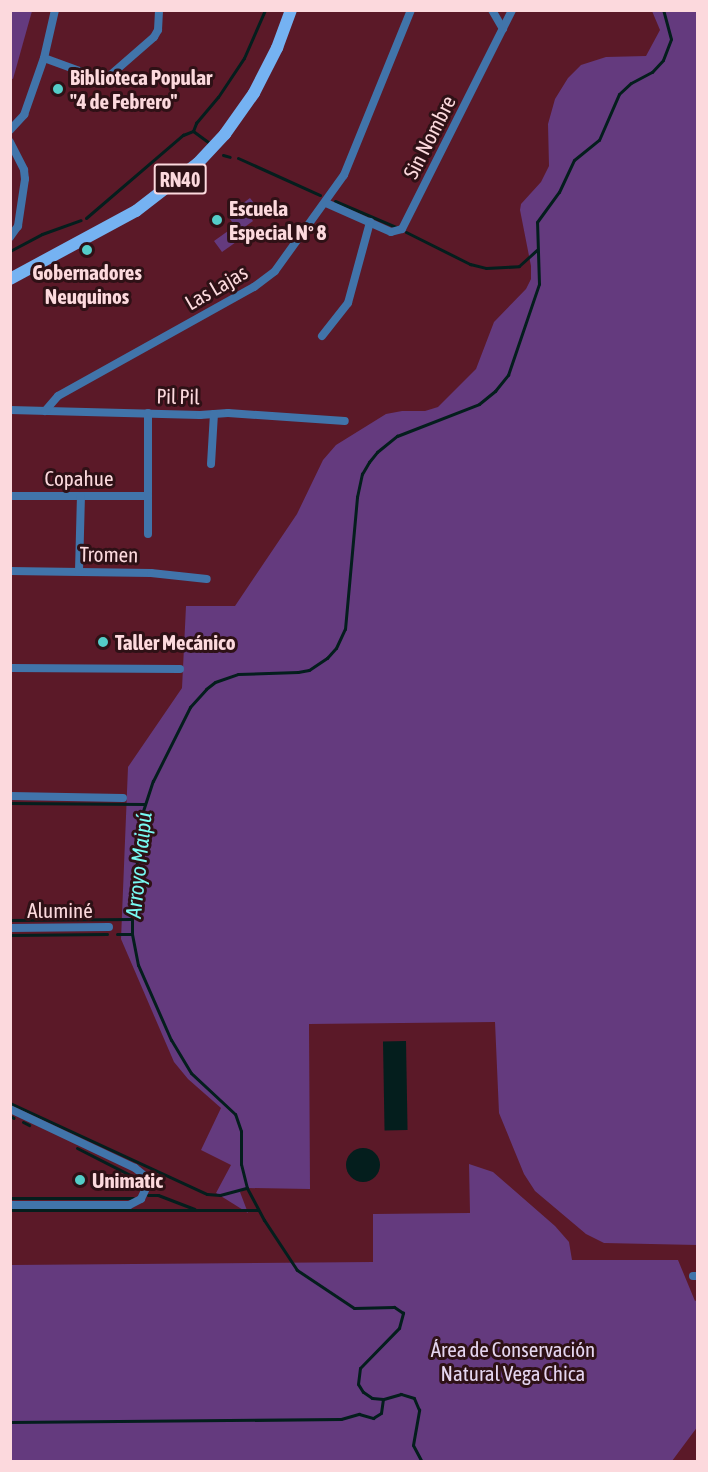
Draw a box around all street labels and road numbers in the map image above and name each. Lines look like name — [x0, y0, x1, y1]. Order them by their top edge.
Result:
street label: Sin Nombre — [397, 91, 461, 183]
road number: RN40 — [153, 162, 207, 196]
street label: Las Lajas — [180, 259, 252, 315]
street label: Pil Pil — [156, 383, 200, 409]
street label: Copahue — [45, 465, 113, 491]
street label: Tromen — [79, 541, 139, 567]
street label: Aluminé — [27, 897, 93, 923]

